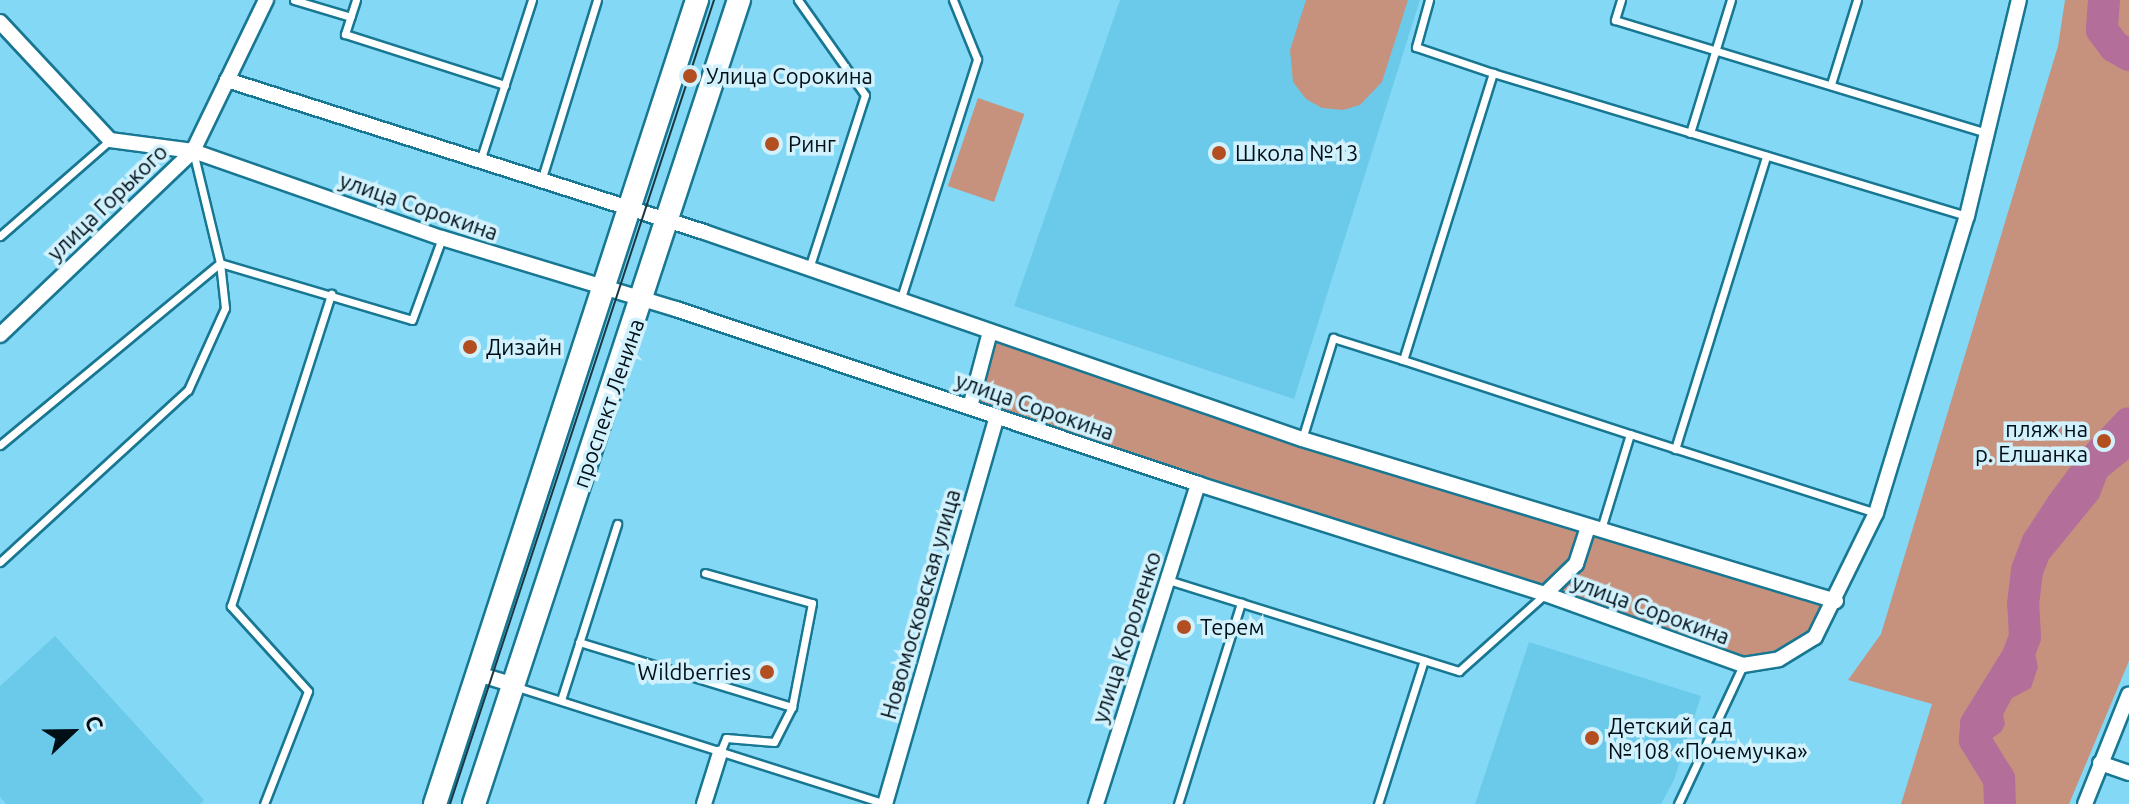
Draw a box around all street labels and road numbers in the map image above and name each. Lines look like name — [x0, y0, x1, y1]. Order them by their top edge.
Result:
street label: улица Горького — [41, 138, 173, 266]
street label: улица Сорокина — [336, 167, 502, 245]
street label: проспект Ленина — [567, 315, 649, 491]
street label: улица Сорокина — [952, 367, 1118, 445]
street label: Новомосковская улица — [874, 486, 966, 722]
street label: улица Короленко — [1086, 548, 1166, 726]
street label: улица Сорокина — [1569, 568, 1733, 650]

